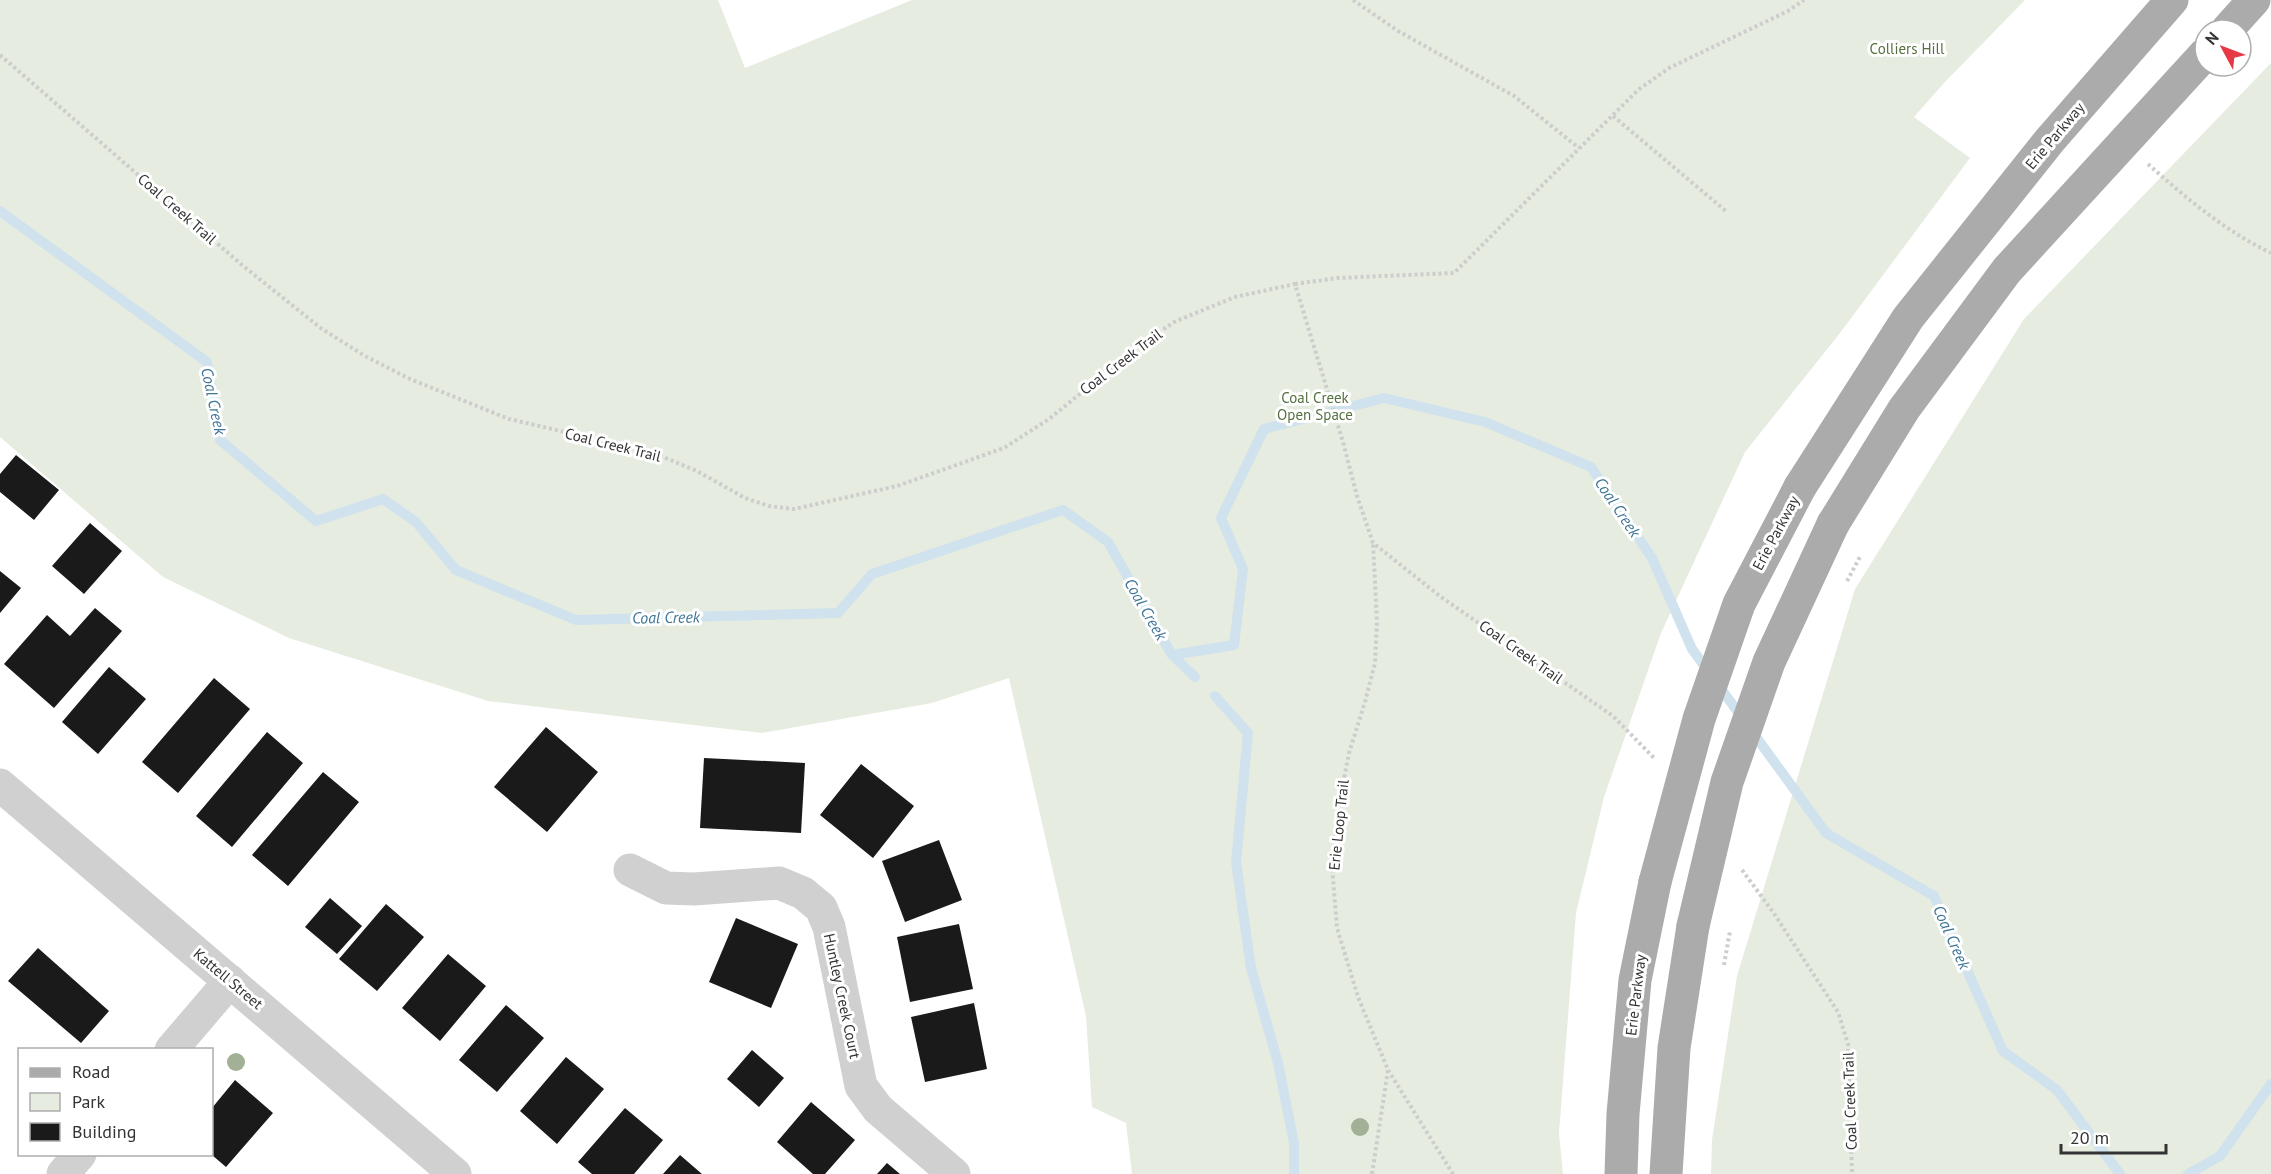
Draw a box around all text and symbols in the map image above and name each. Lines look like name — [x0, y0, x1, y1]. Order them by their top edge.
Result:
north arrow — [2193, 18, 2253, 78]
text: N — [2201, 28, 2223, 49]
park label: Colliers Hill — [1870, 39, 1945, 58]
street label: Erie Parkway — [2021, 98, 2088, 173]
street label: Coal Creek Trail — [134, 169, 221, 248]
street label: Coal Creek Trail — [1076, 324, 1166, 399]
water label: Coal Creek — [197, 366, 231, 437]
park label: Coal Creek Open Space — [1277, 388, 1353, 424]
street label: Coal Creek Trail — [563, 423, 664, 466]
water label: Coal Creek — [1591, 473, 1646, 541]
street label: Erie Parkway — [1748, 492, 1803, 573]
water label: Coal Creek — [1120, 575, 1172, 644]
water label: Coal Creek — [632, 606, 701, 628]
street label: Coal Creek Trail — [1476, 616, 1568, 688]
street label: Erie Loop Trail — [1324, 778, 1353, 871]
water label: Coal Creek — [1929, 902, 1975, 973]
street label: Huntley Creek Court — [820, 932, 865, 1060]
street label: Kattell Street — [190, 944, 267, 1013]
street label: Erie Parkway — [1621, 953, 1650, 1037]
legend — [18, 1048, 213, 1156]
street label: Coal Creek Trail — [1838, 1051, 1861, 1150]
text: Road — [72, 1060, 110, 1083]
text: Park — [72, 1090, 105, 1113]
scale bar — [2061, 1117, 2166, 1155]
text: Building — [72, 1120, 136, 1143]
text: 20 m — [2070, 1126, 2109, 1149]

